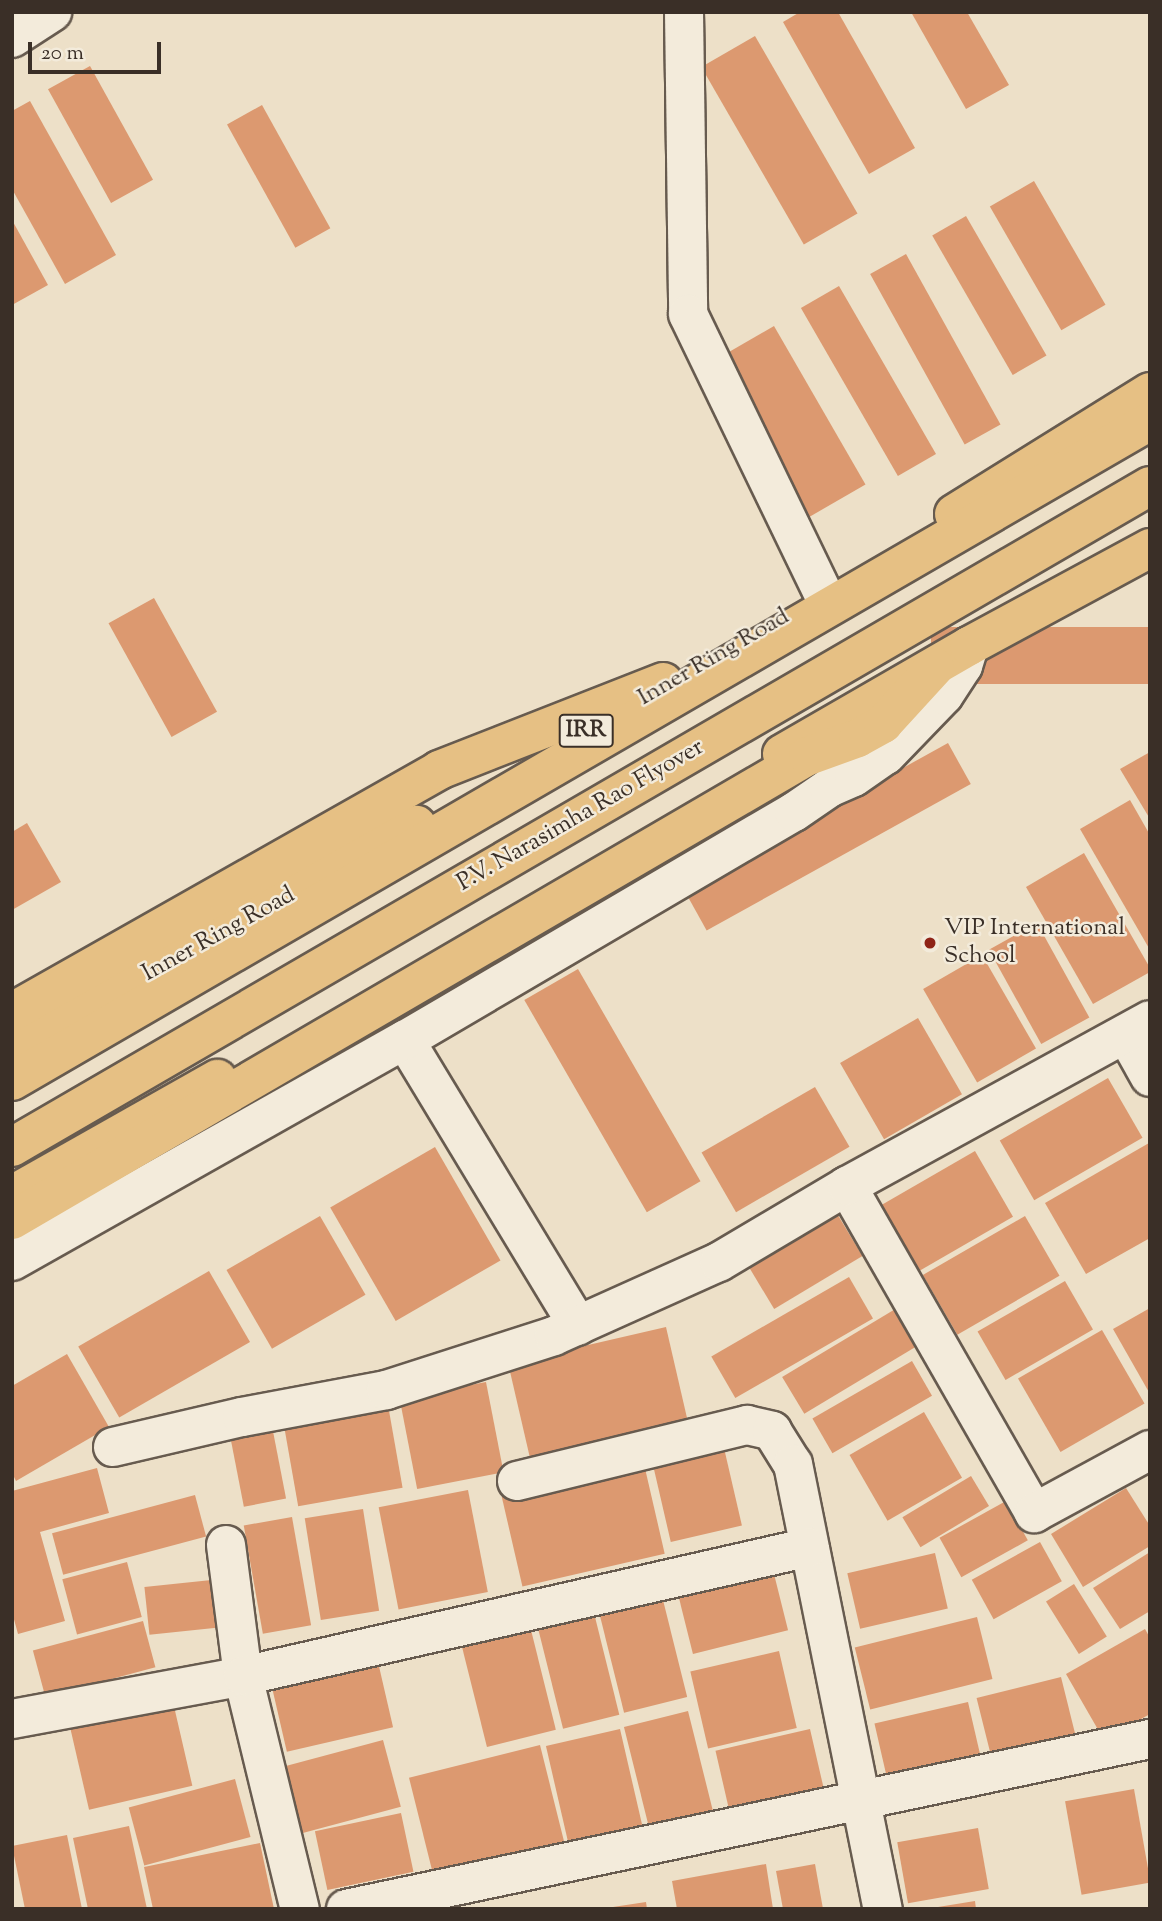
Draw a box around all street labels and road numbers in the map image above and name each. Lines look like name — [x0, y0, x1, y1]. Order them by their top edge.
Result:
street label: Inner Ring Road — [633, 603, 795, 713]
road number: IRR — [558, 712, 614, 750]
street label: P.V. Narasimha Rao Flyover — [453, 734, 709, 898]
street label: Inner Ring Road — [138, 881, 300, 989]

